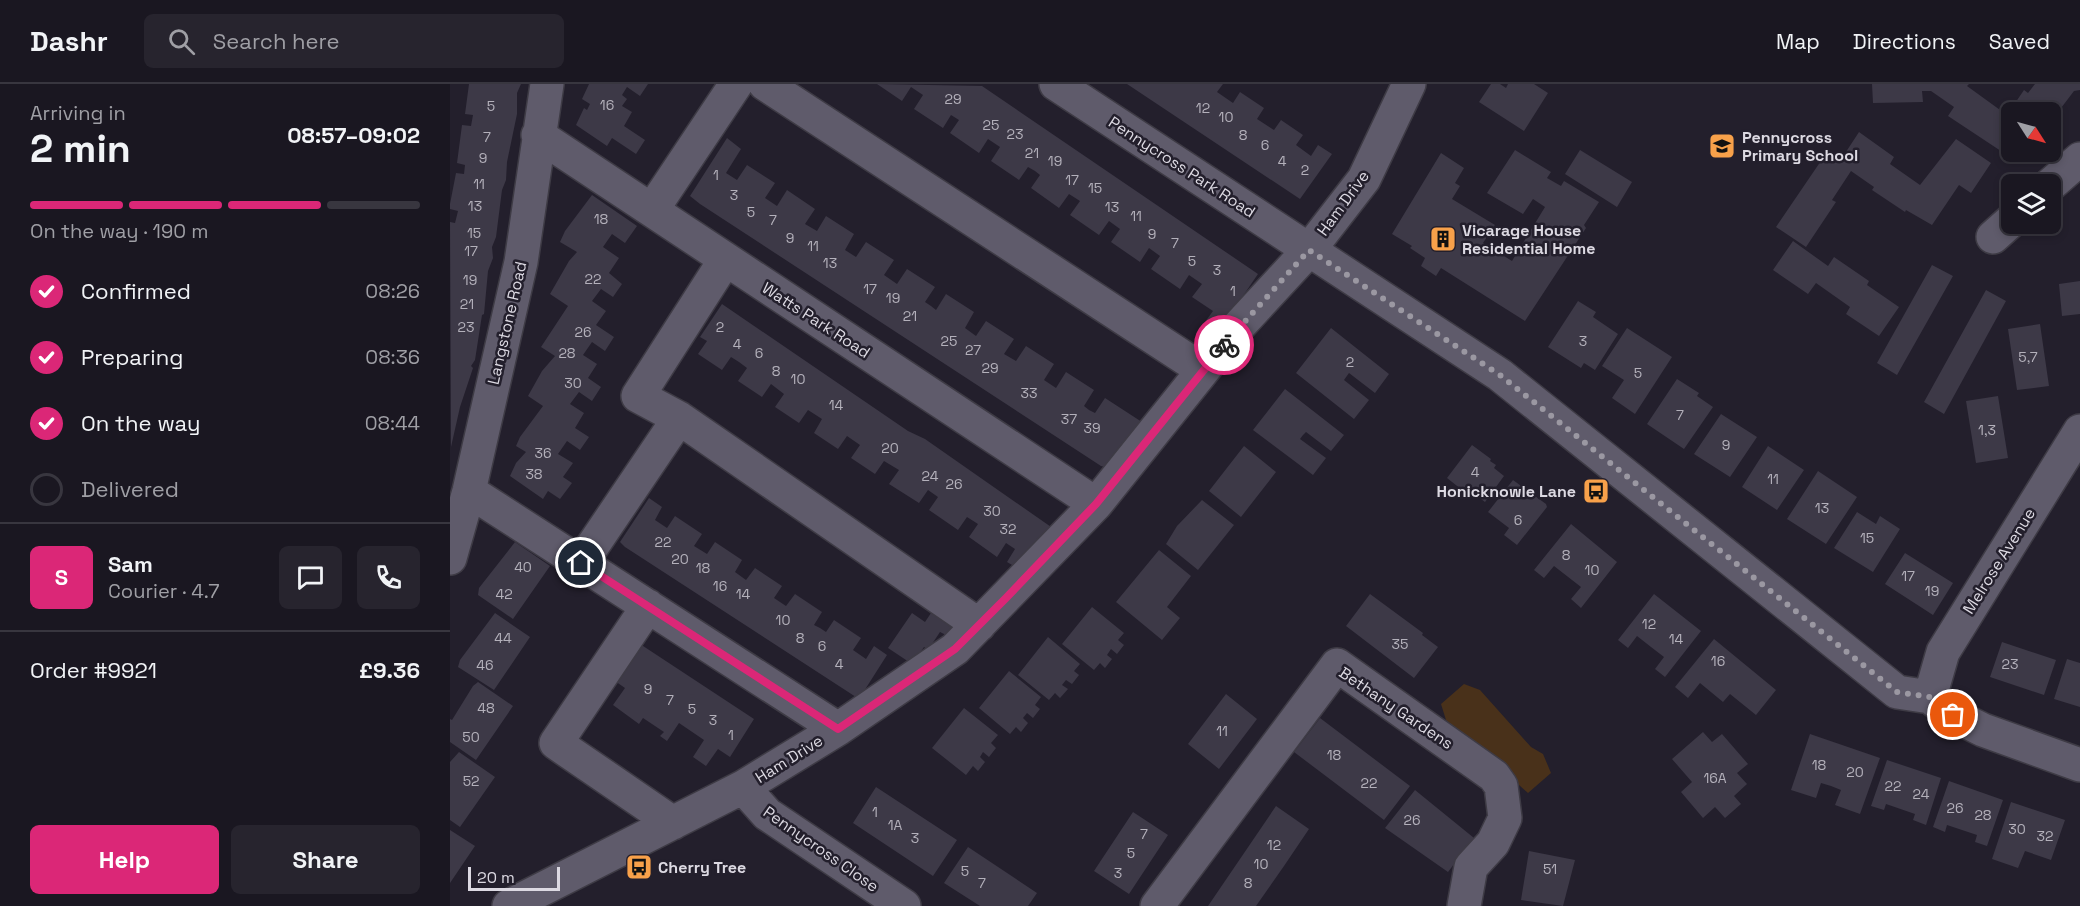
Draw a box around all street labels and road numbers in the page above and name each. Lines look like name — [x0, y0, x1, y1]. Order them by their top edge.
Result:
street label: Pennycross Park Road — [1105, 112, 1259, 222]
street label: Ham Drive — [1312, 166, 1374, 240]
street label: Langstone Road — [483, 259, 531, 387]
street label: Watts Park Road — [758, 277, 874, 363]
street label: Melrose Avenue — [1958, 504, 2040, 618]
street label: Bethany Gardens — [1335, 662, 1457, 754]
street label: Ham Drive — [751, 730, 827, 788]
street label: Pennycross Close — [759, 801, 883, 897]

